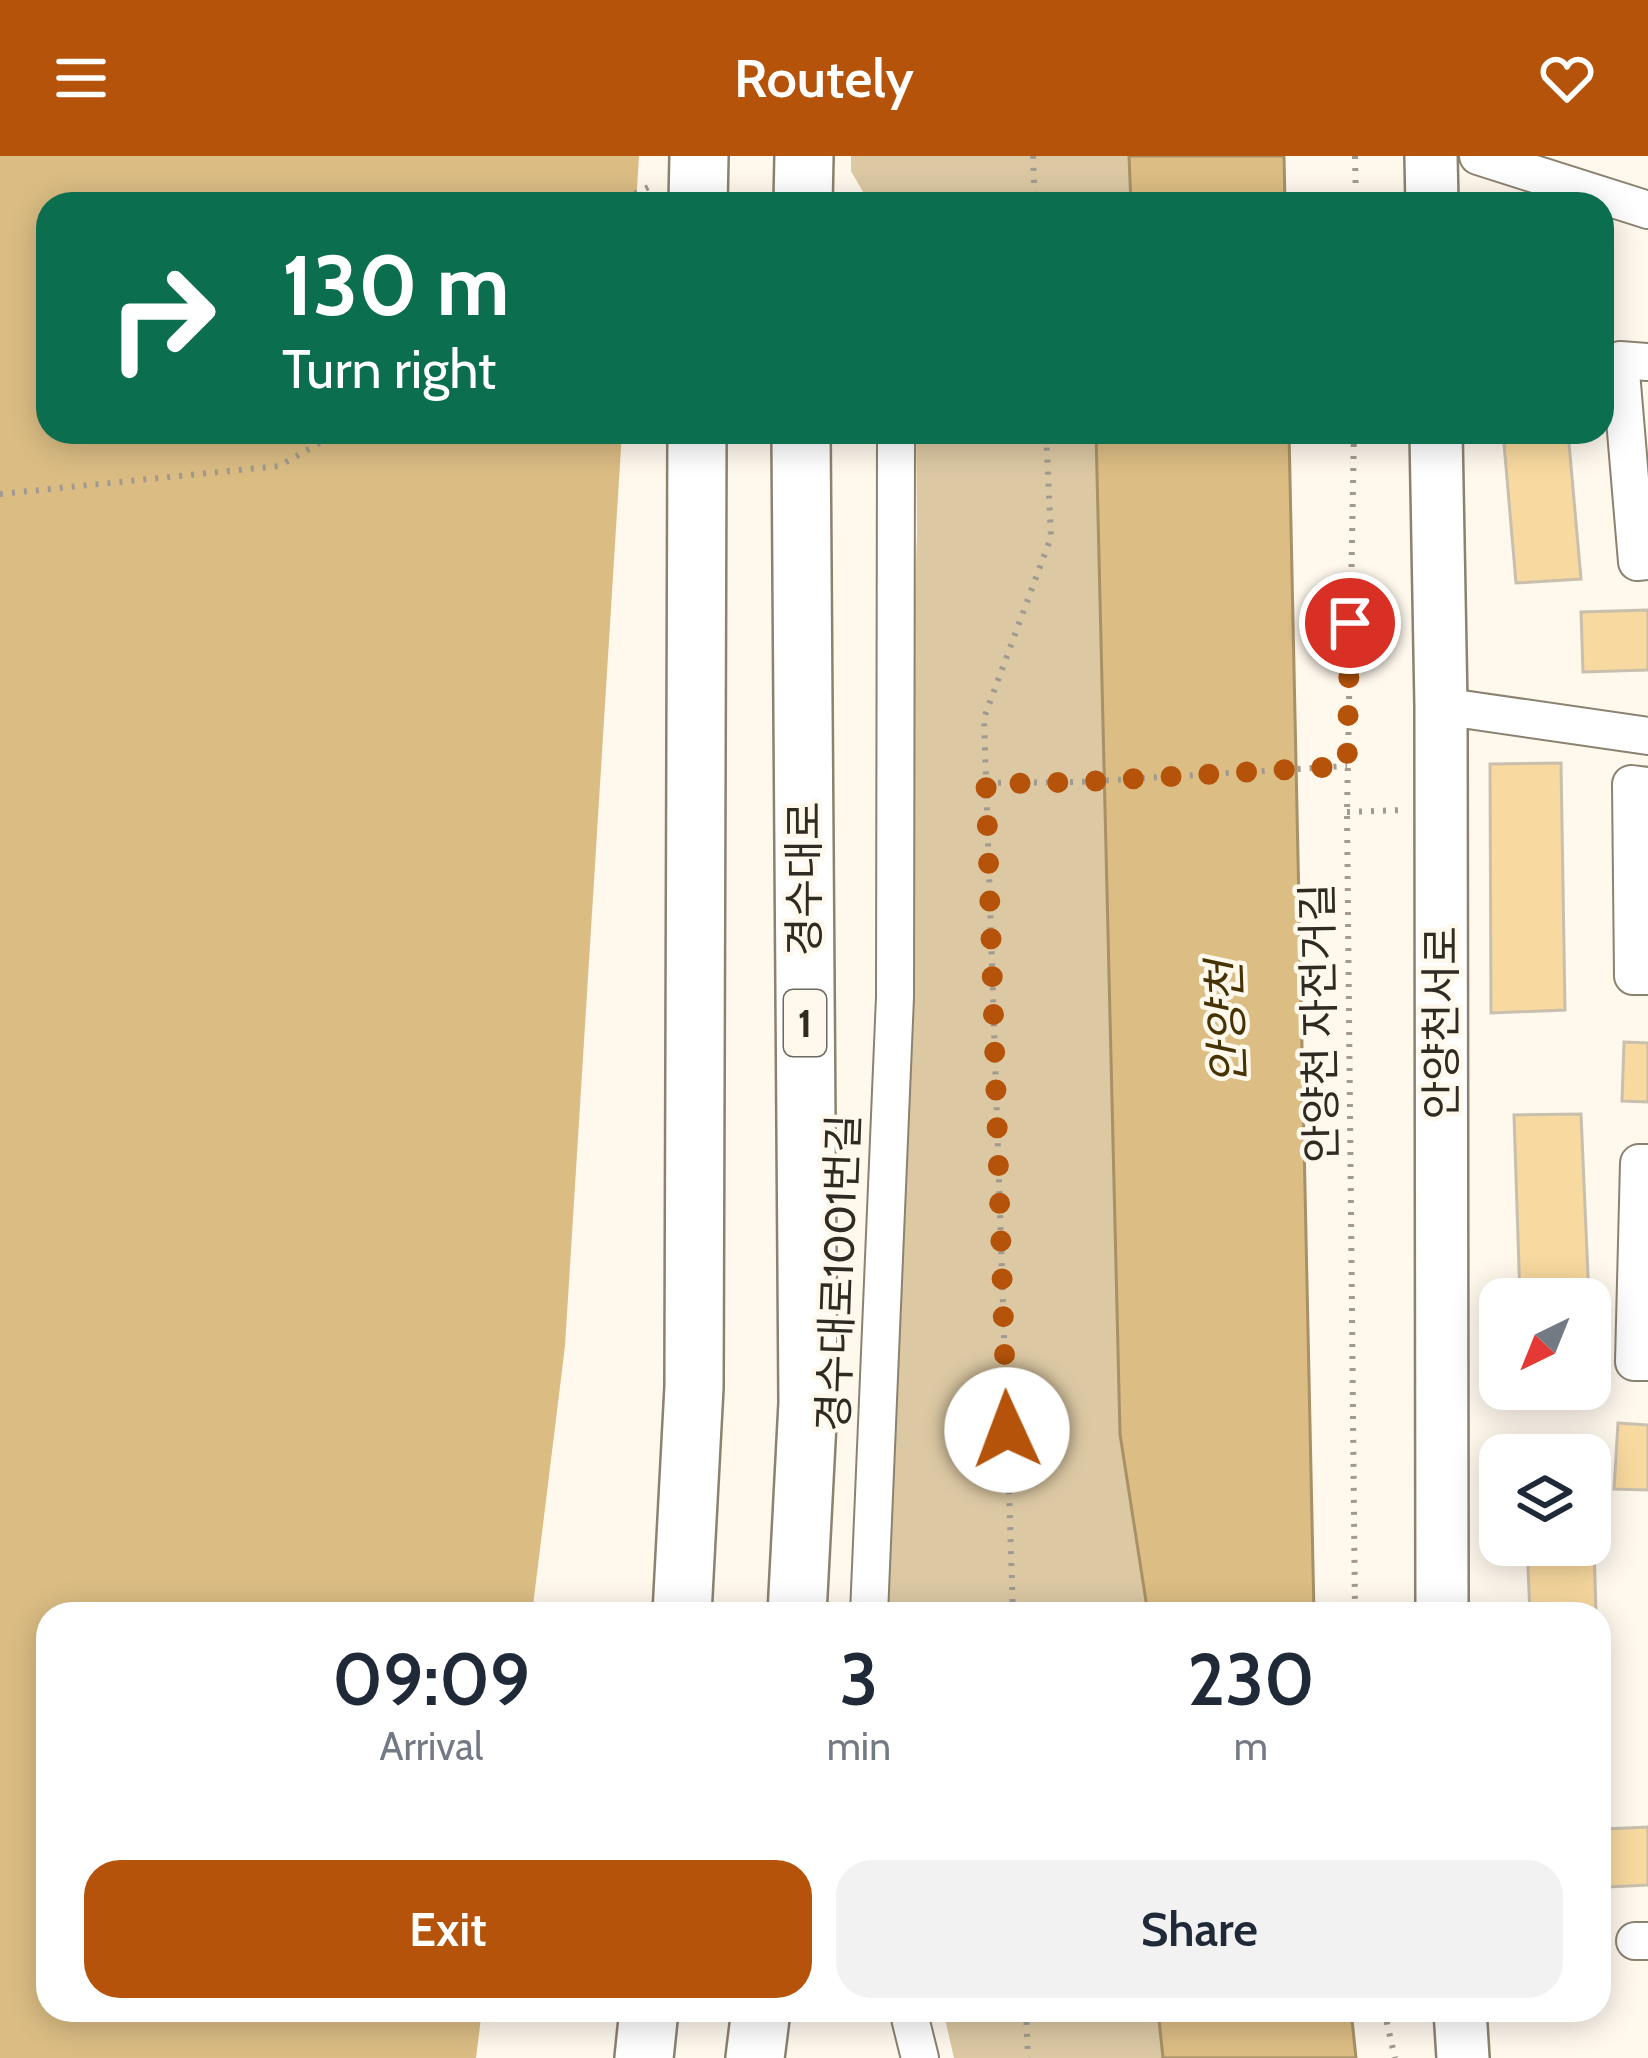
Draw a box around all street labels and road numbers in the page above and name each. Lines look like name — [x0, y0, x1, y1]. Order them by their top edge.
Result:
street label: 경수대로 — [778, 802, 830, 956]
street label: 안양천 자전거길 — [1291, 883, 1347, 1163]
street label: 안양천서로 — [1415, 926, 1467, 1120]
road number: 1 — [784, 990, 826, 1056]
street label: 경수대로1001번길 — [806, 1113, 870, 1433]

